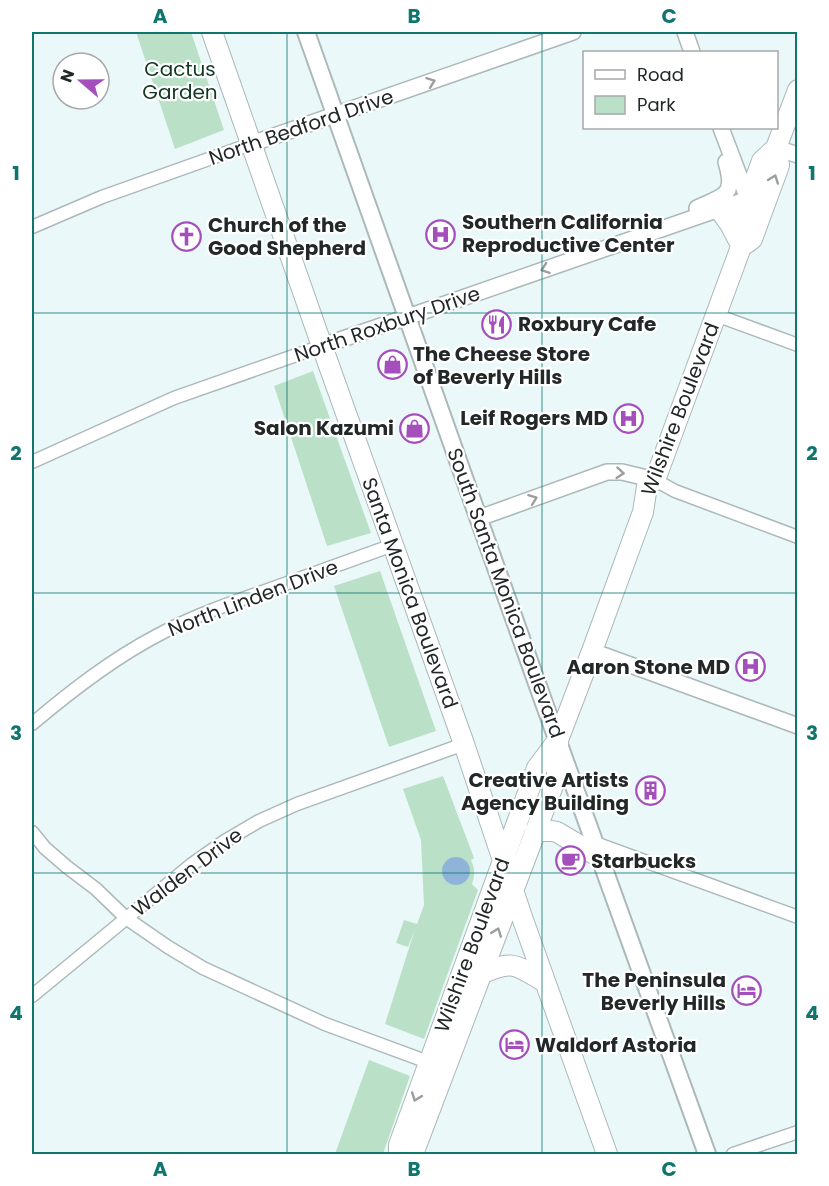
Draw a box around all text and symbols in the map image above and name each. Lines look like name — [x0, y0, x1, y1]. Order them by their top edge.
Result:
text: A — [153, 2, 168, 30]
text: B — [407, 2, 421, 30]
text: C — [661, 2, 677, 30]
north arrow — [51, 51, 111, 111]
legend — [583, 51, 778, 129]
park label: Cactus Garden — [142, 55, 218, 106]
text: Road — [637, 62, 684, 87]
text: N — [55, 66, 80, 86]
one-way arrow — [425, 76, 435, 89]
street label: North Bedford Drive — [205, 82, 397, 172]
text: Park — [637, 92, 676, 117]
text: 1 — [12, 159, 20, 187]
text: 1 — [808, 159, 816, 187]
one-way arrow — [767, 174, 779, 185]
place label: Southern California Reproductive Center — [462, 208, 675, 259]
place label: Church of the Good Shepherd — [208, 211, 366, 262]
hospital icon: Southern California Reproductive Center — [425, 218, 457, 250]
church icon: Church of the Good Shepherd — [171, 220, 203, 252]
one-way arrow — [540, 262, 551, 275]
street label: North Roxbury Drive — [290, 279, 484, 369]
restaurant icon: Roxbury Cafe — [481, 308, 513, 340]
place label: Roxbury Cafe — [518, 310, 656, 338]
street label: Wilshire Boulevard — [634, 318, 726, 500]
place label: The Cheese Store of Beverly Hills — [413, 340, 590, 391]
shop icon: The Cheese Store of Beverly Hills — [376, 349, 408, 381]
hospital icon: Leif Rogers MD — [613, 402, 645, 434]
place label: Leif Rogers MD — [460, 404, 608, 432]
shop icon: Salon Kazumi — [399, 412, 431, 444]
place label: Salon Kazumi — [254, 414, 394, 442]
text: 2 — [10, 439, 22, 467]
text: 2 — [806, 439, 818, 467]
street label: South Santa Monica Boulevard — [440, 444, 572, 742]
one-way arrow — [616, 466, 625, 479]
street label: Santa Monica Boulevard — [355, 474, 465, 712]
one-way arrow — [527, 494, 538, 507]
street label: North Linden Drive — [164, 553, 342, 643]
hospital icon: Aaron Stone MD — [735, 651, 767, 683]
place label: Aaron Stone MD — [567, 653, 730, 681]
text: 3 — [10, 719, 22, 747]
text: 3 — [806, 719, 818, 747]
place label: Creative Artists Agency Building — [461, 766, 629, 817]
building icon: Creative Artists Agency Building — [634, 775, 666, 807]
street label: Walden Drive — [126, 821, 248, 923]
cafe icon: Starbucks — [554, 845, 586, 877]
place label: Starbucks — [591, 847, 696, 875]
street label: Wilshire Boulevard — [427, 854, 517, 1036]
one-way arrow — [490, 927, 502, 938]
place label: The Peninsula Beverly Hills — [582, 966, 726, 1017]
hotel icon: The Peninsula Beverly Hills — [731, 975, 763, 1007]
text: 4 — [9, 999, 23, 1027]
text: 4 — [805, 999, 819, 1027]
hotel icon: Waldorf Astoria — [498, 1029, 530, 1061]
place label: Waldorf Astoria — [535, 1031, 697, 1059]
one-way arrow — [410, 1091, 423, 1102]
text: A — [153, 1155, 168, 1183]
text: B — [407, 1155, 421, 1183]
text: C — [661, 1155, 677, 1183]

